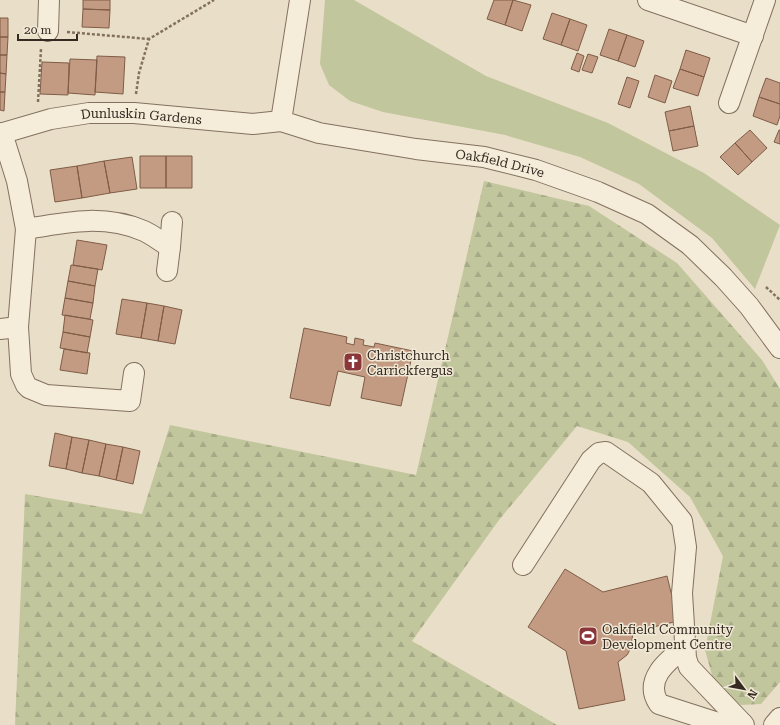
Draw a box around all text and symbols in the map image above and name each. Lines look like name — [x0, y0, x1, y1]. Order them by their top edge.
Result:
scale bar — [18, 16, 77, 42]
text: 20 m — [24, 23, 51, 37]
street label: Dunluskin Gardens — [80, 105, 203, 127]
street label: Oakfield Drive — [455, 146, 547, 180]
place label: Christchurch Carrickfergus — [367, 348, 453, 378]
church icon: Christchurch Carrickfergus — [342, 351, 364, 373]
place label: Oakfield Community Development Centre — [602, 622, 733, 652]
sports icon: Oakfield Community Development Centre — [577, 625, 599, 647]
north arrow — [724, 669, 764, 709]
text: N — [744, 687, 760, 702]

